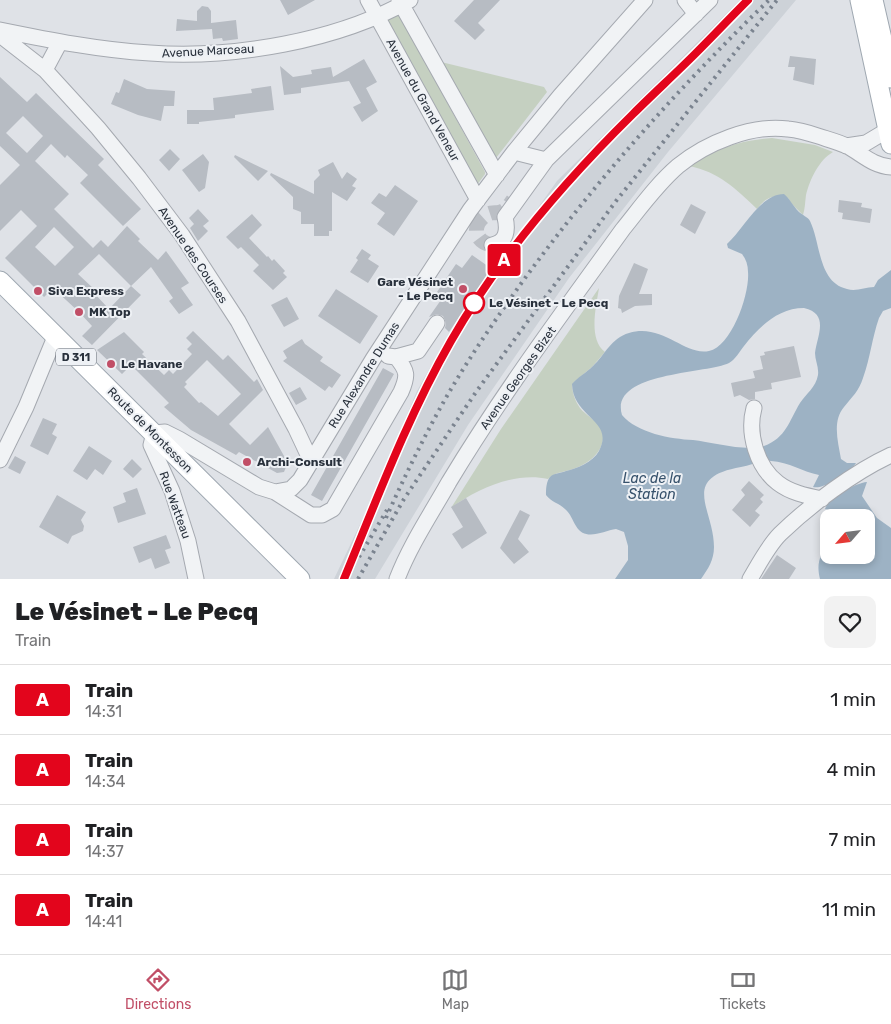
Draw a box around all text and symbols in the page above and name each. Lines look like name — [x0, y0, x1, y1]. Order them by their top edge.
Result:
street label: Avenue du Grand Veneur — [383, 36, 463, 164]
street label: Avenue Marceau — [161, 42, 255, 60]
street label: Avenue des Courses — [155, 204, 231, 306]
line badge: A — [488, 244, 520, 276]
text: A — [498, 249, 510, 271]
place label: Gare Vésinet - Le Pecq — [377, 275, 453, 303]
marker: Gare Vésinet - Le Pecq — [457, 283, 469, 295]
place label: Siva Express — [48, 284, 124, 298]
marker: Siva Express — [32, 285, 44, 297]
marker: Le Vésinet - Le Pecq — [463, 292, 485, 314]
place label: Le Vésinet - Le Pecq — [489, 296, 608, 310]
place label: MK Top — [89, 305, 131, 319]
marker: MK Top — [73, 306, 85, 318]
street label: Rue Alexandre Dumas — [326, 319, 402, 431]
street label: Avenue Georges Bizet — [477, 324, 559, 432]
road number: D 311 — [56, 348, 96, 366]
place label: Le Havane — [121, 357, 182, 371]
marker: Le Havane — [105, 358, 117, 370]
street label: Route de Montesson — [105, 385, 195, 475]
place label: Archi-Consult — [257, 455, 342, 469]
marker: Archi-Consult — [241, 456, 253, 468]
street label: Rue Watteau — [156, 470, 194, 540]
water label: Lac de la Station — [623, 470, 681, 503]
north arrow — [820, 509, 875, 564]
map controls — [820, 509, 875, 564]
button: heart — [824, 596, 876, 648]
text: Le Vésinet - Le Pecq — [15, 598, 258, 626]
text: Train — [15, 631, 51, 650]
text: Train — [85, 679, 133, 702]
text: 1 min — [830, 688, 876, 711]
text: A — [36, 689, 49, 711]
text: 14:31 — [85, 702, 122, 721]
text: Train — [85, 749, 133, 772]
text: 4 min — [827, 758, 876, 781]
text: A — [36, 759, 49, 781]
text: 14:34 — [85, 772, 125, 791]
text: Train — [85, 819, 133, 842]
text: 7 min — [829, 828, 876, 851]
text: A — [36, 829, 49, 851]
text: 14:37 — [85, 842, 124, 861]
text: Train — [85, 889, 133, 912]
text: 11 min — [822, 898, 876, 921]
text: A — [36, 899, 49, 921]
text: 14:41 — [85, 912, 122, 931]
tab: Directions — [125, 966, 191, 1013]
tab: Map — [441, 966, 469, 1013]
tab: Tickets — [719, 966, 766, 1013]

